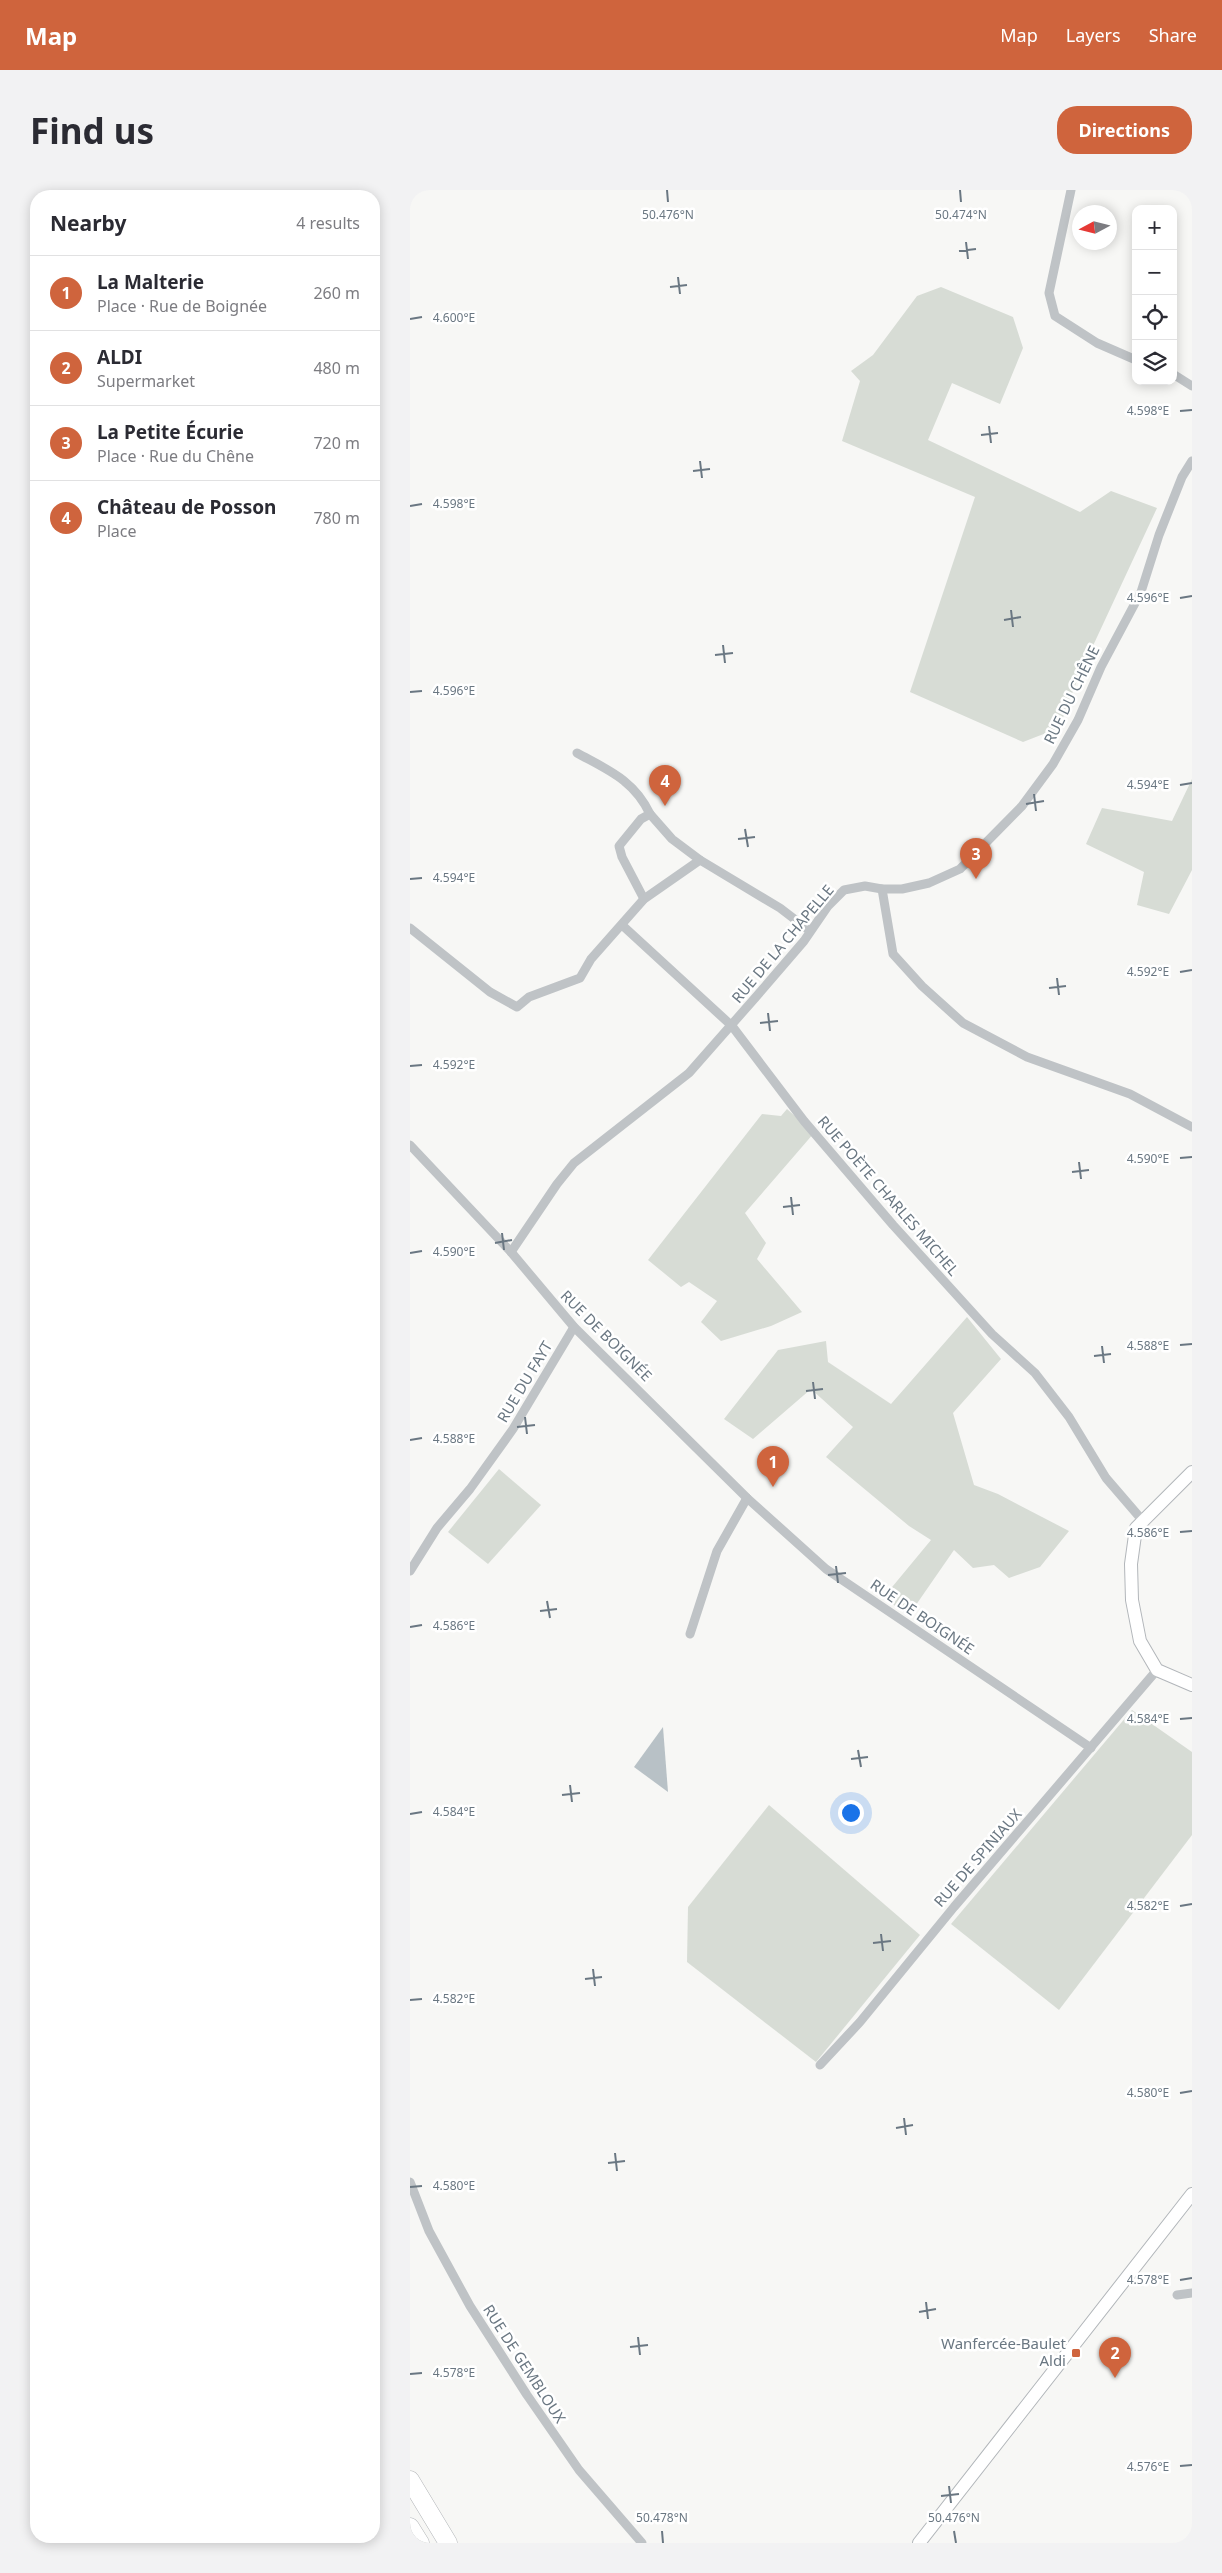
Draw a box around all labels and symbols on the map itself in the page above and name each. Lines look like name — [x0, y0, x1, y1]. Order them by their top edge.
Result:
north arrow — [1072, 205, 1117, 250]
text: 50.476°N — [642, 206, 694, 223]
text: 50.474°N — [935, 206, 987, 223]
text: 4.600°E — [433, 309, 475, 326]
text: 4.598°E — [1127, 402, 1169, 419]
text: 4.598°E — [433, 495, 475, 512]
text: 4.596°E — [1127, 589, 1169, 606]
street label: RUE DU CHÊNE — [1039, 642, 1104, 747]
text: 4.596°E — [433, 682, 475, 699]
pin: 4 — [649, 765, 681, 806]
text: 4.594°E — [1127, 776, 1169, 793]
pin: 3 — [960, 838, 992, 879]
text: 4.594°E — [433, 869, 475, 886]
street label: RUE DE LA CHAPELLE — [727, 880, 838, 1007]
text: 4.592°E — [1127, 963, 1169, 980]
text: 4.592°E — [433, 1056, 475, 1073]
street label: RUE POÈTE CHARLES MICHEL — [814, 1111, 964, 1280]
text: 4.590°E — [1127, 1150, 1169, 1167]
text: 4.590°E — [433, 1243, 475, 1260]
street label: RUE DE BOIGNÉE — [557, 1285, 657, 1385]
street label: RUE DU FAYT — [492, 1337, 557, 1426]
text: 4.588°E — [1127, 1337, 1169, 1354]
text: 4.588°E — [433, 1430, 475, 1447]
pin: 1 — [757, 1446, 789, 1487]
text: 4.586°E — [1127, 1524, 1169, 1541]
street label: RUE DE BOIGNÉE — [867, 1574, 978, 1658]
text: 4.586°E — [433, 1617, 475, 1634]
text: 4.584°E — [1127, 1710, 1169, 1727]
your location — [838, 1800, 864, 1826]
text: 4.584°E — [433, 1803, 475, 1820]
street label: RUE DE SPINIAUX — [929, 1804, 1026, 1911]
text: 4.582°E — [1127, 1897, 1169, 1914]
text: 4.582°E — [433, 1990, 475, 2007]
text: 4.580°E — [1127, 2084, 1169, 2101]
text: 4.580°E — [433, 2177, 475, 2194]
text: 4.578°E — [1127, 2271, 1169, 2288]
street label: RUE DE GEMBLOUX — [479, 2300, 571, 2427]
place label: Wanfercée-Baulet Aldi — [941, 2333, 1067, 2370]
pin: 2 — [1099, 2337, 1131, 2378]
marker: Wanfercée-Baulet Aldi — [1070, 2347, 1082, 2359]
text: 4.578°E — [433, 2364, 475, 2381]
text: 4.576°E — [1127, 2458, 1169, 2475]
text: 50.478°N — [636, 2509, 688, 2526]
text: 50.476°N — [928, 2509, 980, 2526]

